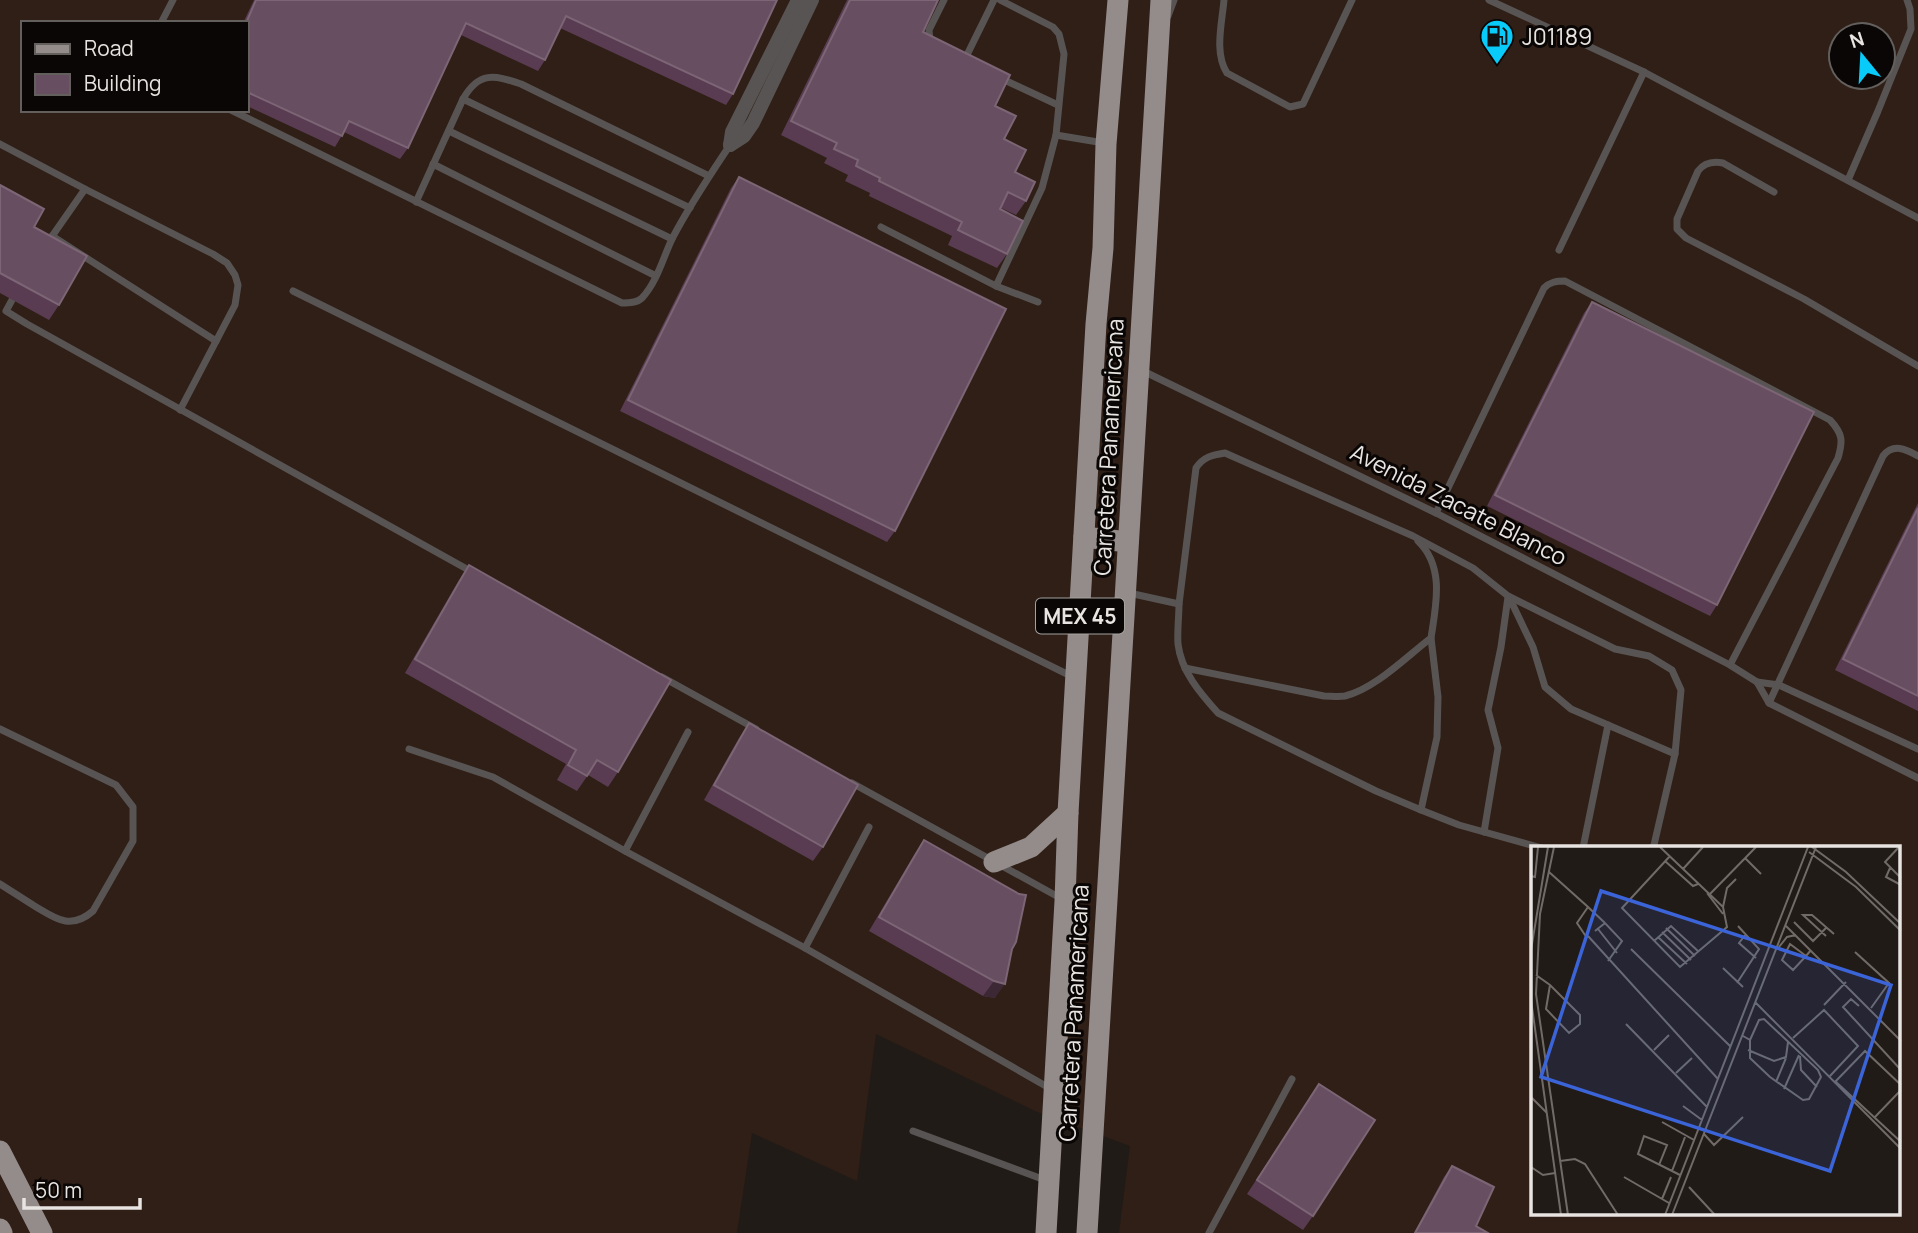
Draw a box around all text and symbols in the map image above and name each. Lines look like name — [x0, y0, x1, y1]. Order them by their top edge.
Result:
fuel station icon: J01189 — [1478, 17, 1516, 66]
place label: J01189 — [1522, 20, 1592, 52]
legend — [21, 21, 248, 112]
north arrow — [1827, 21, 1897, 91]
text: N — [1846, 25, 1867, 54]
text: Road — [84, 34, 134, 62]
text: Building — [84, 69, 161, 97]
street label: Carretera Panamericana — [1085, 318, 1131, 576]
street label: Avenida Zacate Blanco — [1345, 436, 1573, 572]
road number: MEX 45 — [1036, 598, 1124, 634]
inset map — [1531, 846, 1900, 1216]
street label: Carretera Panamericana — [1050, 884, 1096, 1142]
scale bar — [24, 1166, 140, 1210]
text: 50 m — [35, 1176, 82, 1204]

